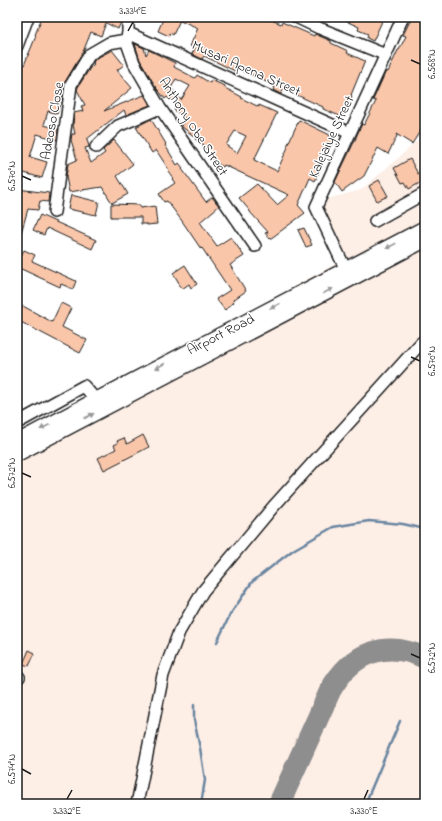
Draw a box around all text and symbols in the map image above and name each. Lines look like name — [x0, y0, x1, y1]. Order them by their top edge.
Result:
text: 3.334°E — [119, 4, 147, 19]
street label: Musari Apena Street — [188, 36, 304, 103]
text: 6.568°N — [425, 49, 440, 79]
street label: Anthony Obe Street — [152, 73, 233, 181]
street label: Adeoso Close — [36, 80, 70, 162]
street label: Kalejaiye Street — [304, 92, 361, 182]
text: 6.570°N — [5, 161, 20, 191]
one-way arrow — [385, 243, 396, 249]
one-way arrow — [322, 288, 334, 294]
one-way arrow — [270, 303, 281, 310]
street label: Airport Road — [184, 309, 259, 361]
text: 6.570°N — [425, 346, 440, 376]
one-way arrow — [154, 363, 166, 369]
one-way arrow — [83, 413, 95, 420]
one-way arrow — [39, 423, 51, 430]
text: 6.572°N — [5, 457, 20, 488]
text: 6.572°N — [425, 642, 440, 673]
text: 6.574°N — [5, 754, 20, 784]
text: 3.332°E — [53, 804, 81, 819]
text: 3.330°E — [350, 804, 378, 819]

